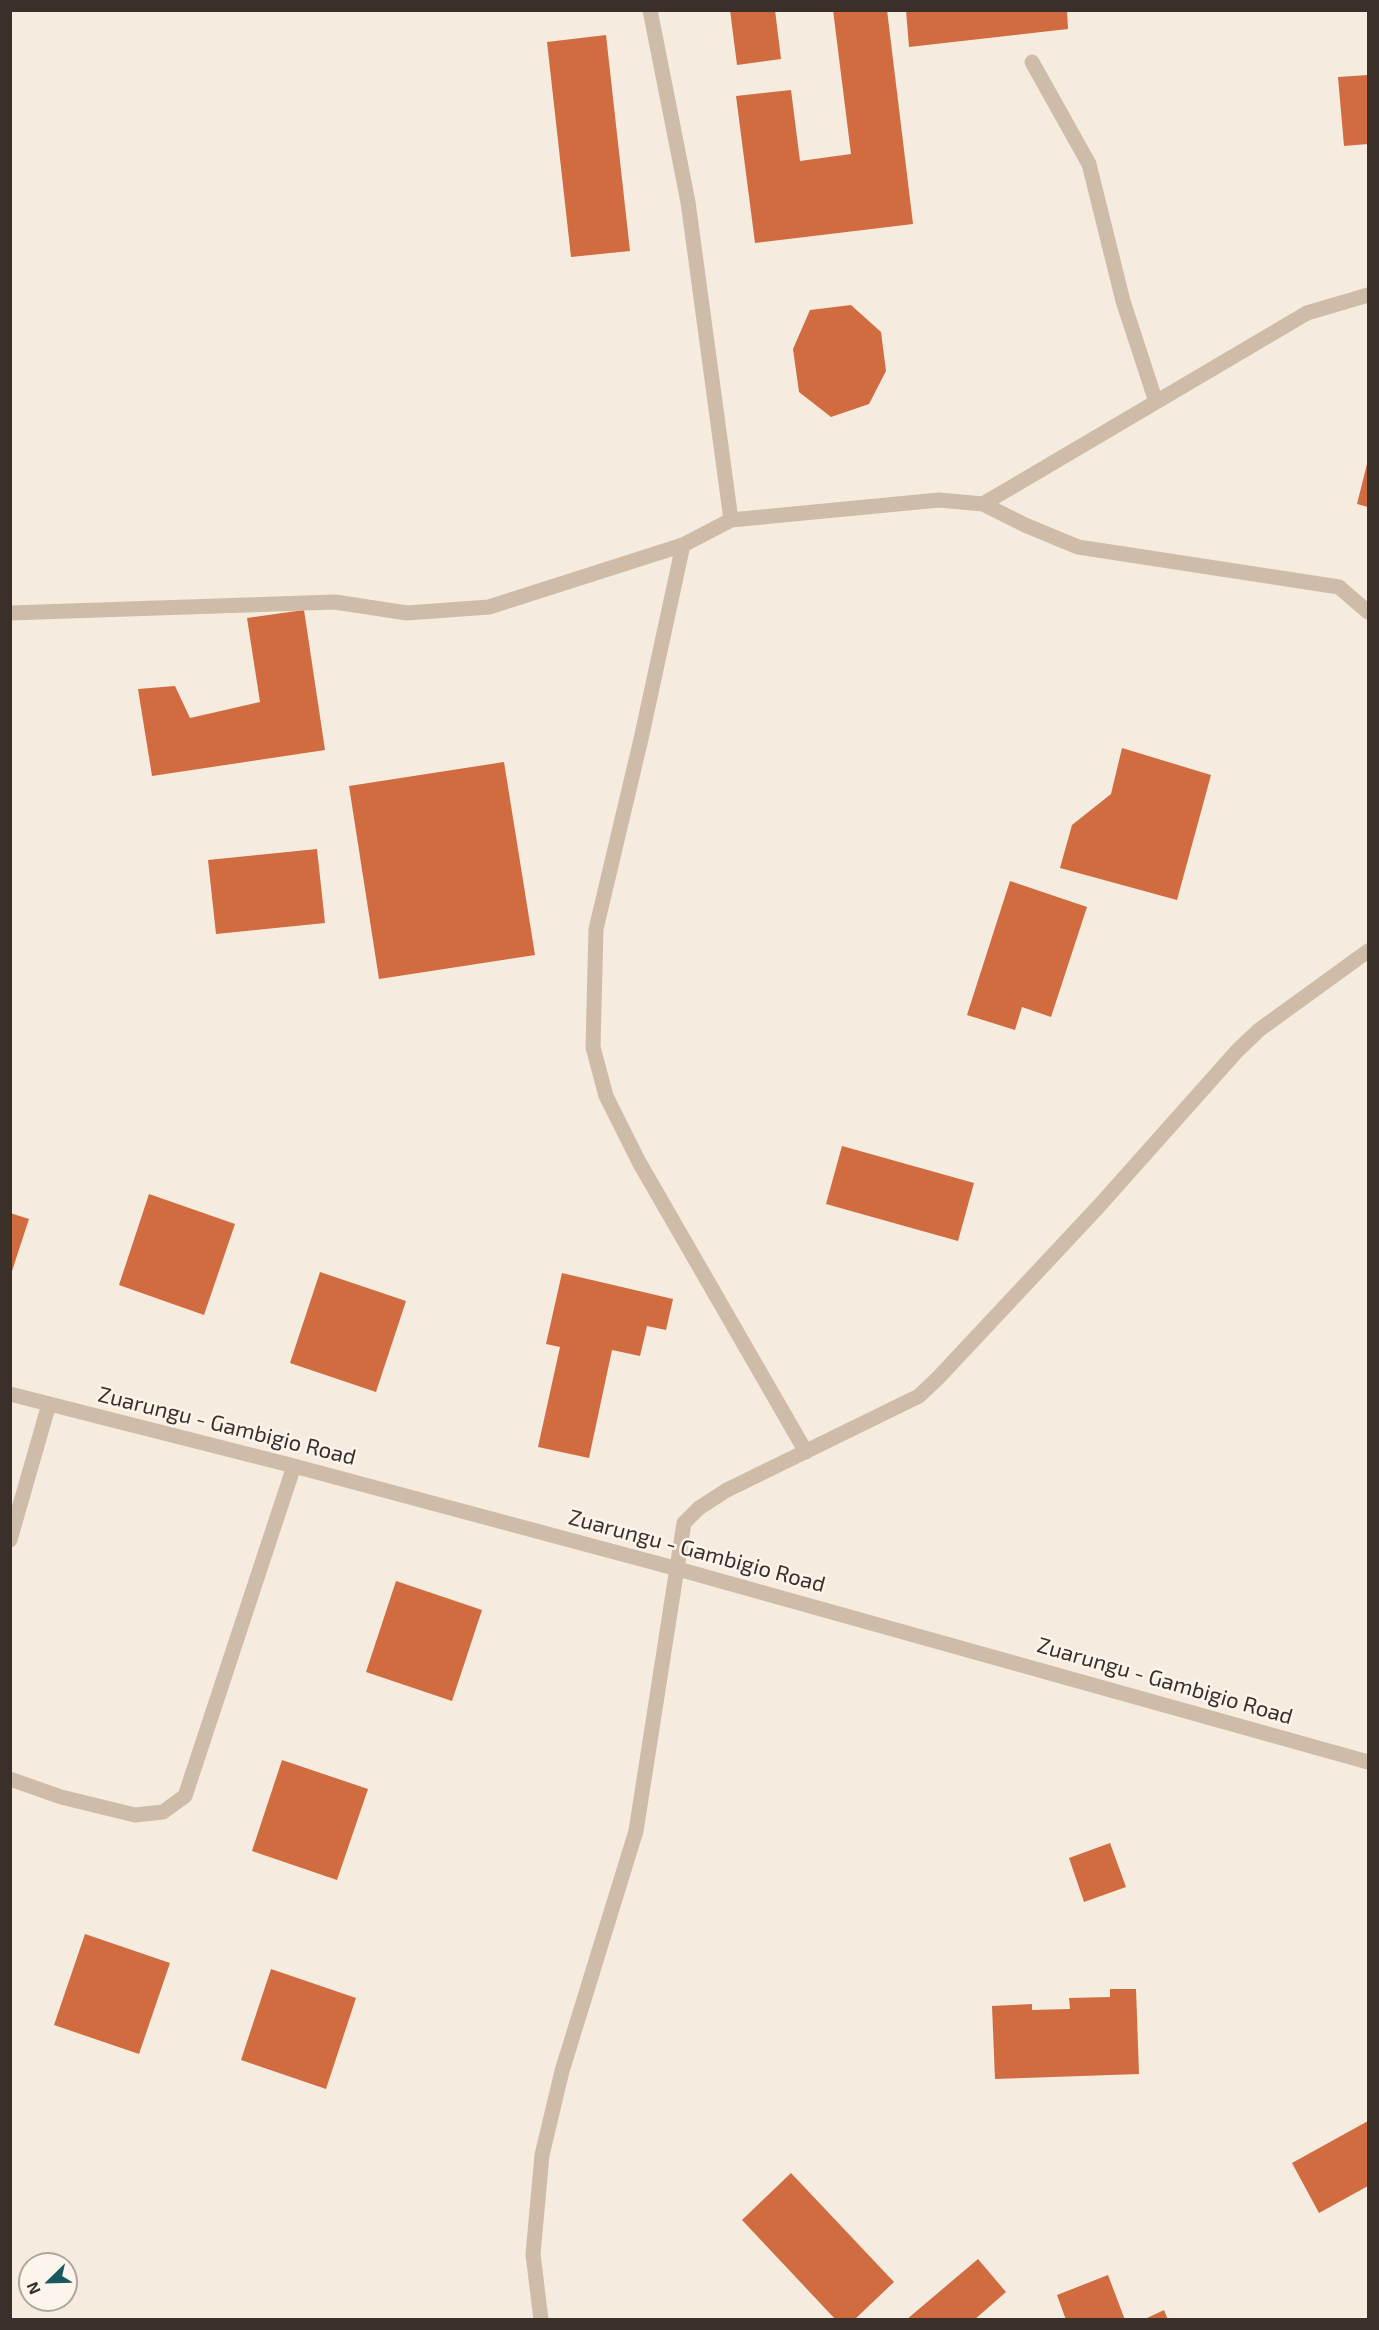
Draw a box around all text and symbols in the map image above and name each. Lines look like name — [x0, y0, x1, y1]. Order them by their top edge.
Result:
street label: Zuarungu - Gambigio Road — [95, 1381, 359, 1471]
street label: Zuarungu - Gambigio Road — [566, 1504, 828, 1598]
street label: Zuarungu - Gambigio Road — [1034, 1632, 1296, 1730]
north arrow — [18, 2252, 78, 2312]
text: N — [22, 2279, 44, 2297]

